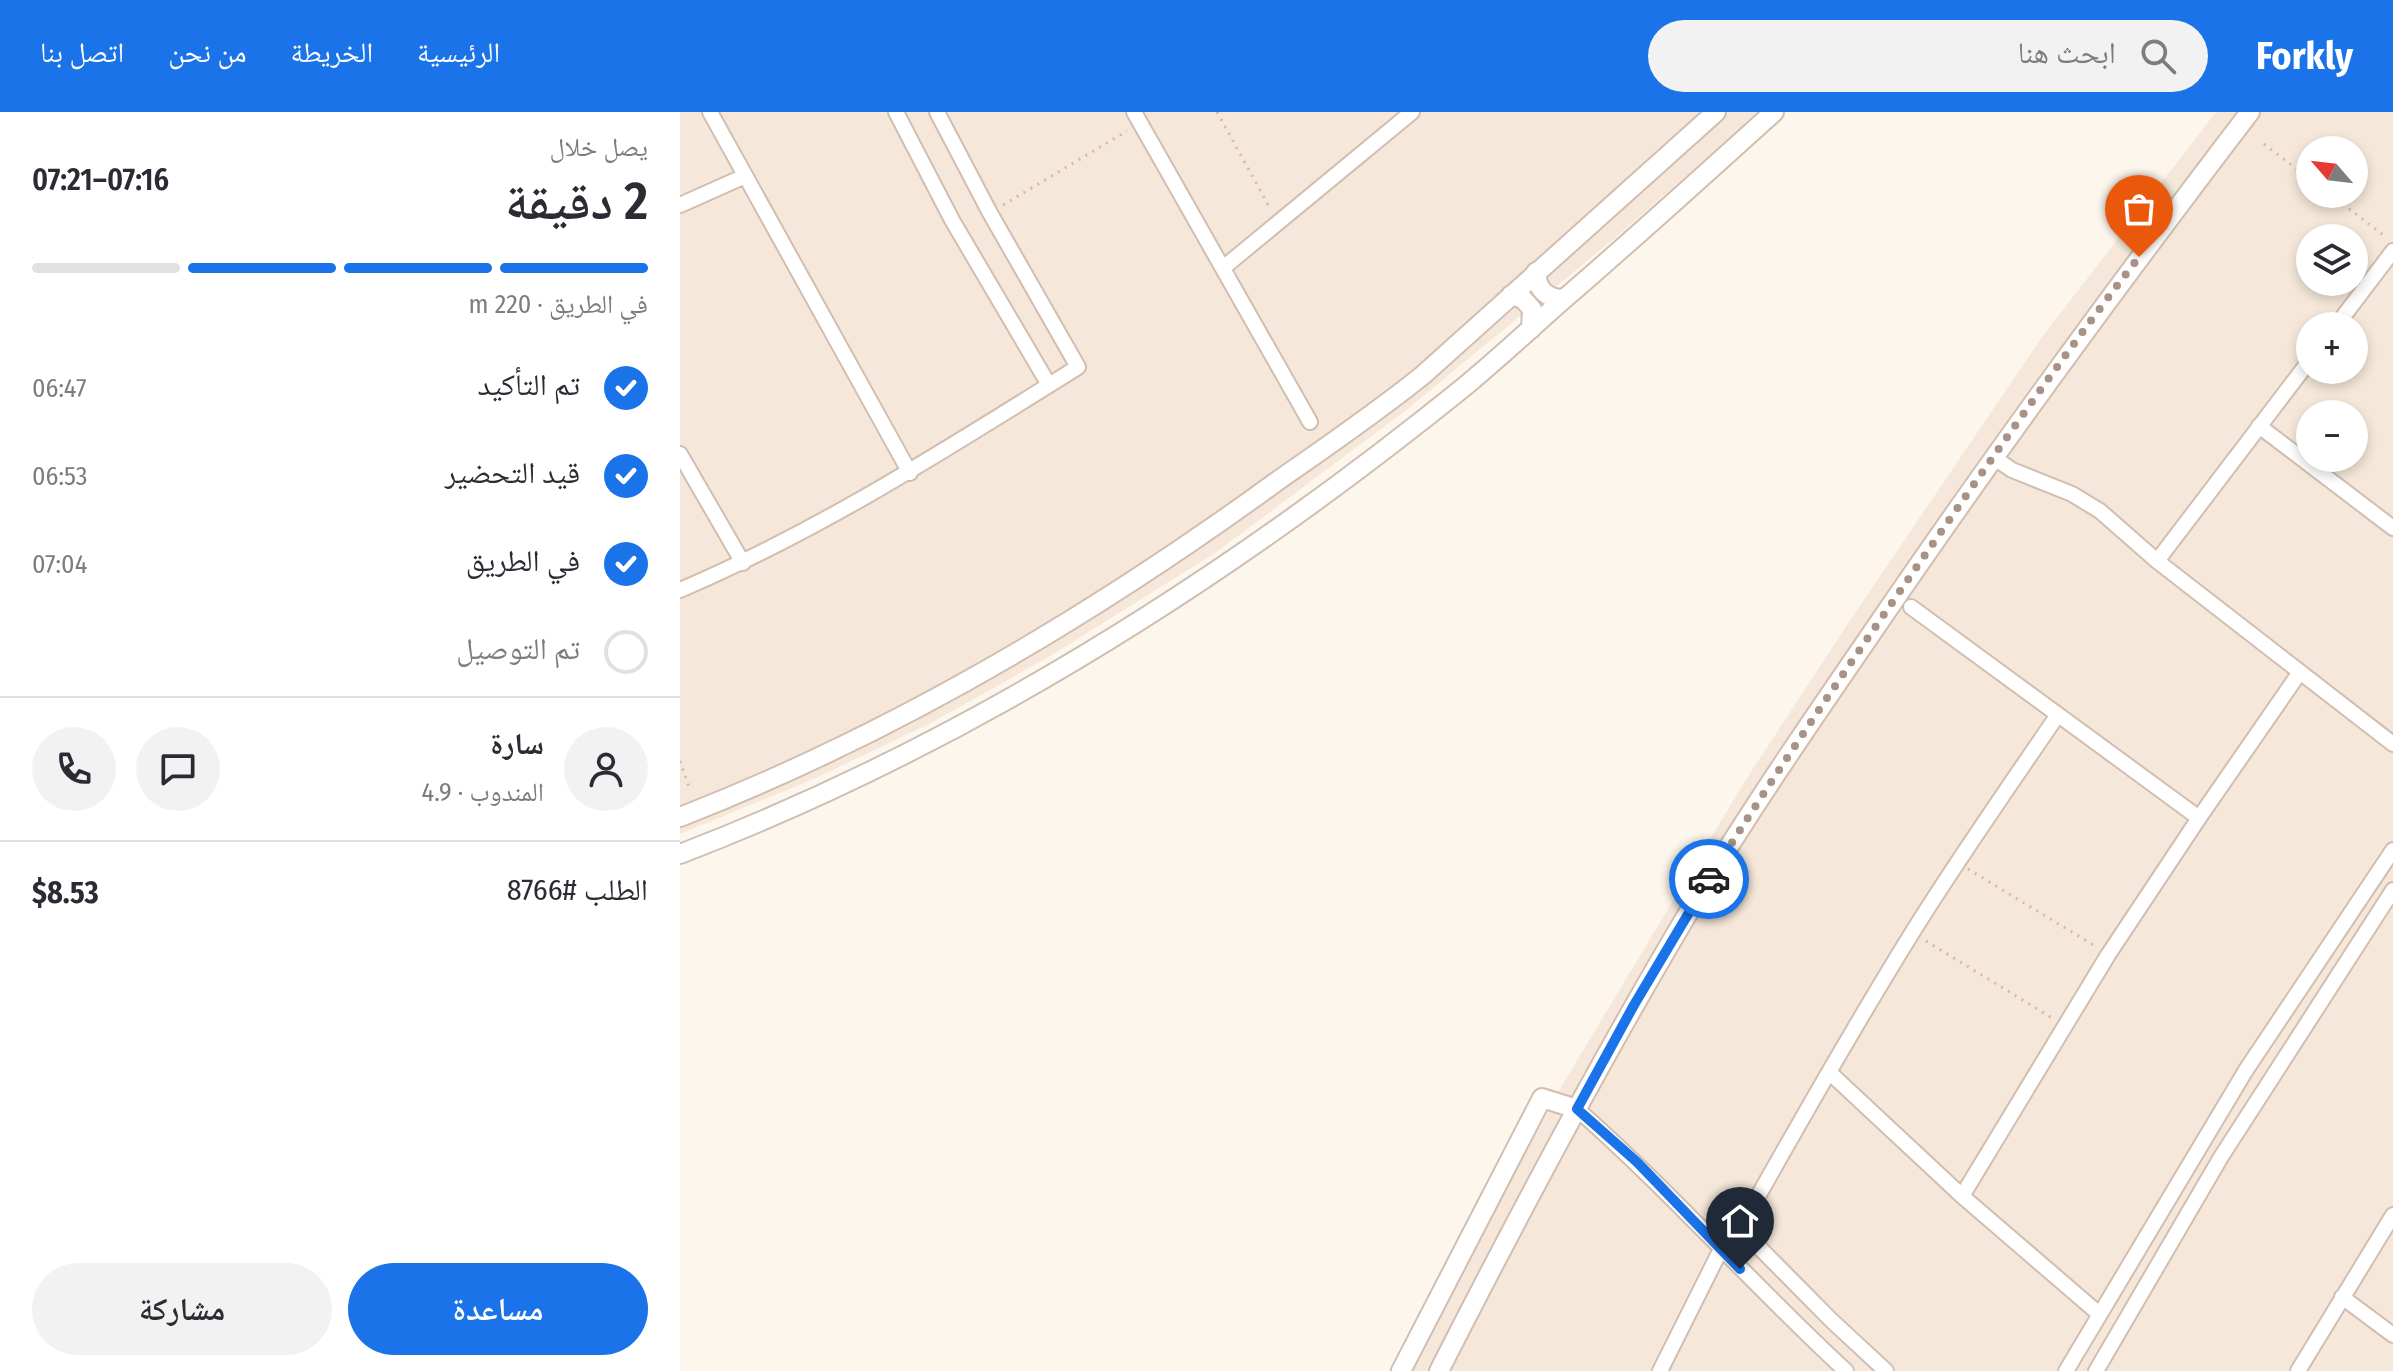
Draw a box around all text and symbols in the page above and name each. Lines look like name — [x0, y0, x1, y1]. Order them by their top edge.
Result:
search box — [1648, 20, 2208, 92]
text: Forkly — [2256, 33, 2353, 79]
icon: search — [2136, 34, 2180, 78]
text: ابحث هنا — [2017, 35, 2116, 71]
text: اتصل بنا — [40, 36, 124, 69]
text: من نحن — [168, 36, 247, 69]
text: الخريطة — [291, 36, 373, 69]
text: الرئيسية — [417, 36, 500, 69]
text: يصل خلال — [550, 132, 648, 163]
north arrow — [2296, 136, 2368, 208]
map controls — [2296, 136, 2368, 472]
text: 07:16–07:21 — [32, 162, 169, 198]
text: 2 دقيقة — [505, 170, 648, 233]
pin — [2105, 175, 2173, 257]
icon: bag — [2117, 187, 2161, 231]
button: layers — [2296, 224, 2368, 296]
text: في الطريق · 220 m — [469, 289, 648, 320]
button: + — [2296, 312, 2368, 384]
icon: check — [604, 366, 648, 410]
text: تم التأكيد — [477, 367, 580, 403]
text: 06:47 — [32, 373, 86, 404]
button: − — [2296, 400, 2368, 472]
icon: check — [604, 454, 648, 498]
text: قيد التحضير — [445, 455, 580, 491]
text: 06:53 — [32, 461, 88, 492]
icon: check — [604, 542, 648, 586]
text: في الطريق — [466, 543, 580, 579]
text: 07:04 — [32, 549, 87, 580]
text: تم التوصيل — [456, 631, 580, 667]
text: سارة — [490, 726, 544, 762]
button: phone — [32, 727, 116, 811]
button: chat — [136, 727, 220, 811]
button: person — [564, 727, 648, 811]
text: المندوب · 4.9 — [422, 777, 544, 808]
courier — [1669, 839, 1749, 919]
icon: car — [1687, 857, 1731, 901]
text: الطلب #8766 — [507, 872, 648, 908]
text: $8.53 — [32, 875, 99, 911]
pin — [1706, 1187, 1774, 1269]
icon: home — [1718, 1199, 1762, 1243]
button: مشاركة — [32, 1263, 332, 1355]
button: مساعدة — [348, 1263, 648, 1355]

